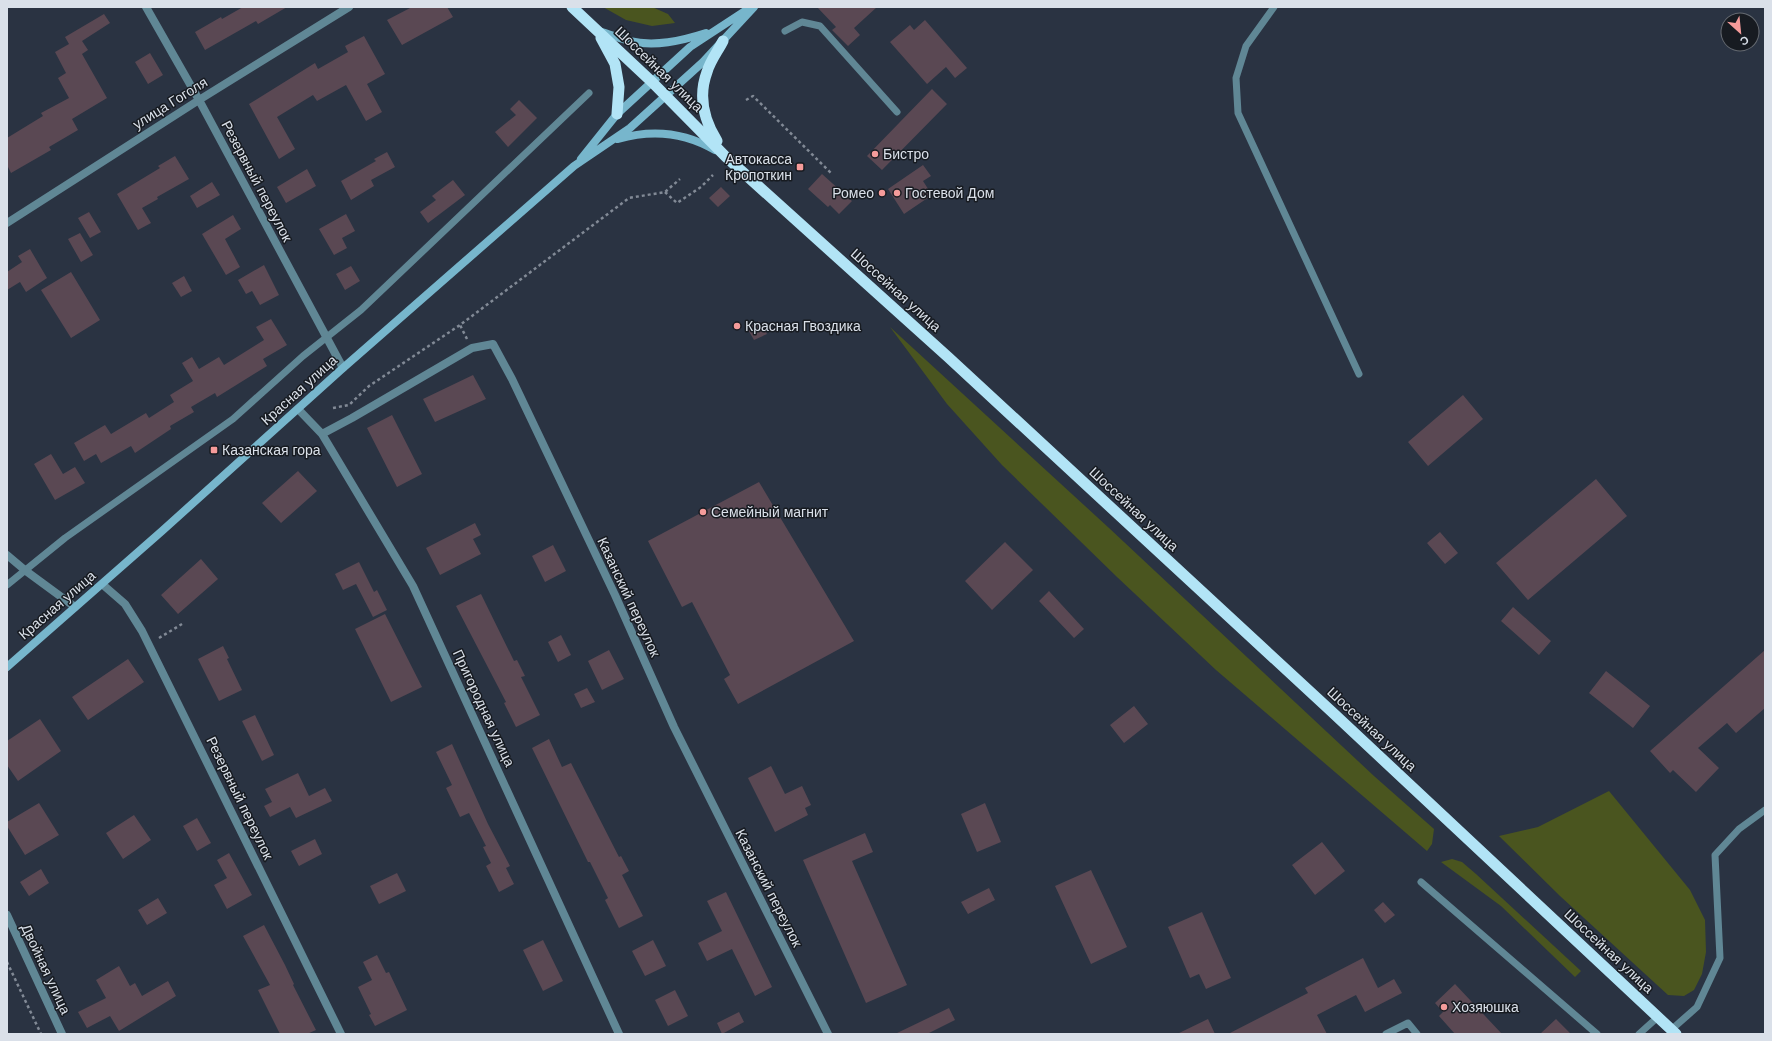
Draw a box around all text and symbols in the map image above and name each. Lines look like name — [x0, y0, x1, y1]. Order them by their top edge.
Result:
north arrow — [1720, 12, 1760, 52]
street label: Шоссейная улица — [612, 23, 706, 115]
text: С — [1738, 34, 1751, 48]
street label: улица Гоголя — [130, 74, 210, 132]
street label: Резервный переулок — [218, 118, 296, 245]
place label: Бистро — [883, 146, 929, 162]
marker: Бистро — [870, 149, 880, 159]
place label: Автокасса Кропоткин — [725, 151, 792, 183]
marker: Автокасса Кропоткин — [795, 162, 805, 172]
place label: Ромео — [832, 185, 874, 201]
place label: Гостевой Дом — [905, 185, 994, 201]
marker: Ромео — [877, 188, 887, 198]
marker: Гостевой Дом — [892, 188, 902, 198]
street label: Шоссейная улица — [848, 245, 945, 335]
place label: Красная Гвоздика — [745, 318, 861, 334]
marker: Красная Гвоздика — [732, 321, 742, 331]
street label: Красная улица — [258, 352, 340, 428]
place label: Казанская гора — [222, 442, 321, 458]
marker: Казанская гора — [209, 445, 219, 455]
street label: Шоссейная улица — [1086, 464, 1182, 554]
place label: Семейный магнит — [711, 504, 829, 520]
marker: Семейный магнит — [698, 507, 708, 517]
street label: Казанский переулок — [594, 535, 664, 660]
street label: Красная улица — [15, 567, 99, 643]
street label: Пригородная улица — [450, 647, 518, 769]
street label: Шоссейная улица — [1324, 684, 1420, 774]
street label: Резервный переулок — [203, 734, 277, 863]
street label: Казанский переулок — [732, 826, 806, 950]
street label: Шоссейная улица — [1561, 906, 1657, 996]
street label: Двойная улица — [18, 921, 74, 1017]
place label: Хозяюшка — [1452, 999, 1519, 1015]
marker: Хозяюшка — [1439, 1002, 1449, 1012]

